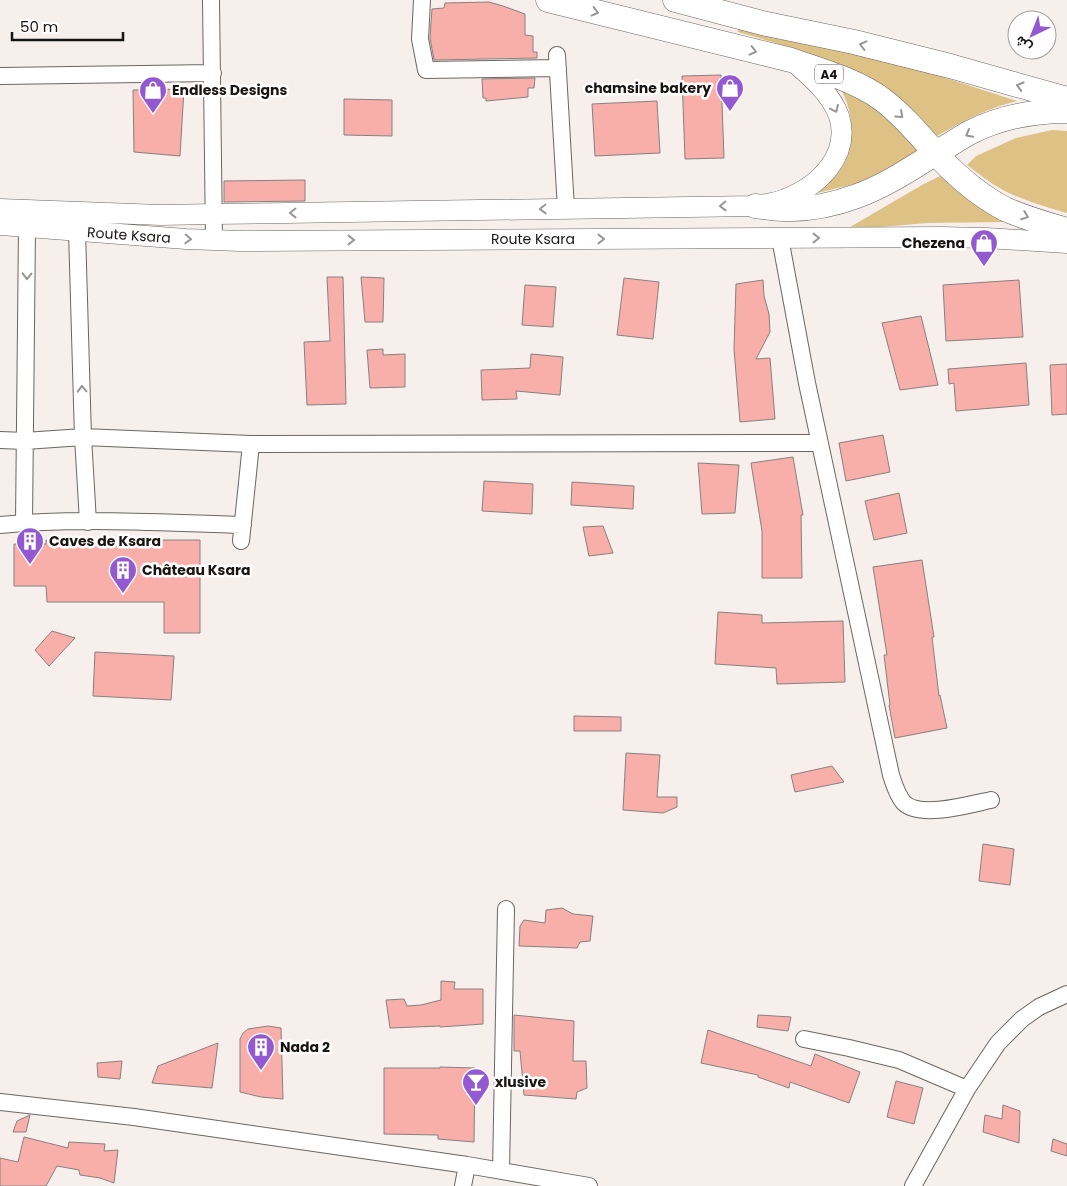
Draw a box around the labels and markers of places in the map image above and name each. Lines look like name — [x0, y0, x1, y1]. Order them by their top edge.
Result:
shop icon: chamsine bakery — [715, 73, 745, 112]
shop icon: Endless Designs — [138, 75, 168, 114]
place label: chamsine bakery — [585, 78, 711, 98]
place label: Endless Designs — [172, 80, 288, 100]
shop icon: Chezena — [969, 228, 999, 267]
place label: Chezena — [902, 233, 965, 253]
building icon: Caves de Ksara — [15, 526, 45, 565]
place label: Caves de Ksara — [49, 531, 161, 551]
building icon: Château Ksara — [108, 555, 138, 594]
place label: Château Ksara — [142, 560, 250, 580]
building icon: Nada 2 — [246, 1032, 276, 1071]
place label: Nada 2 — [280, 1037, 330, 1057]
bar icon: xlusive — [461, 1067, 491, 1106]
place label: xlusive — [495, 1072, 547, 1092]

